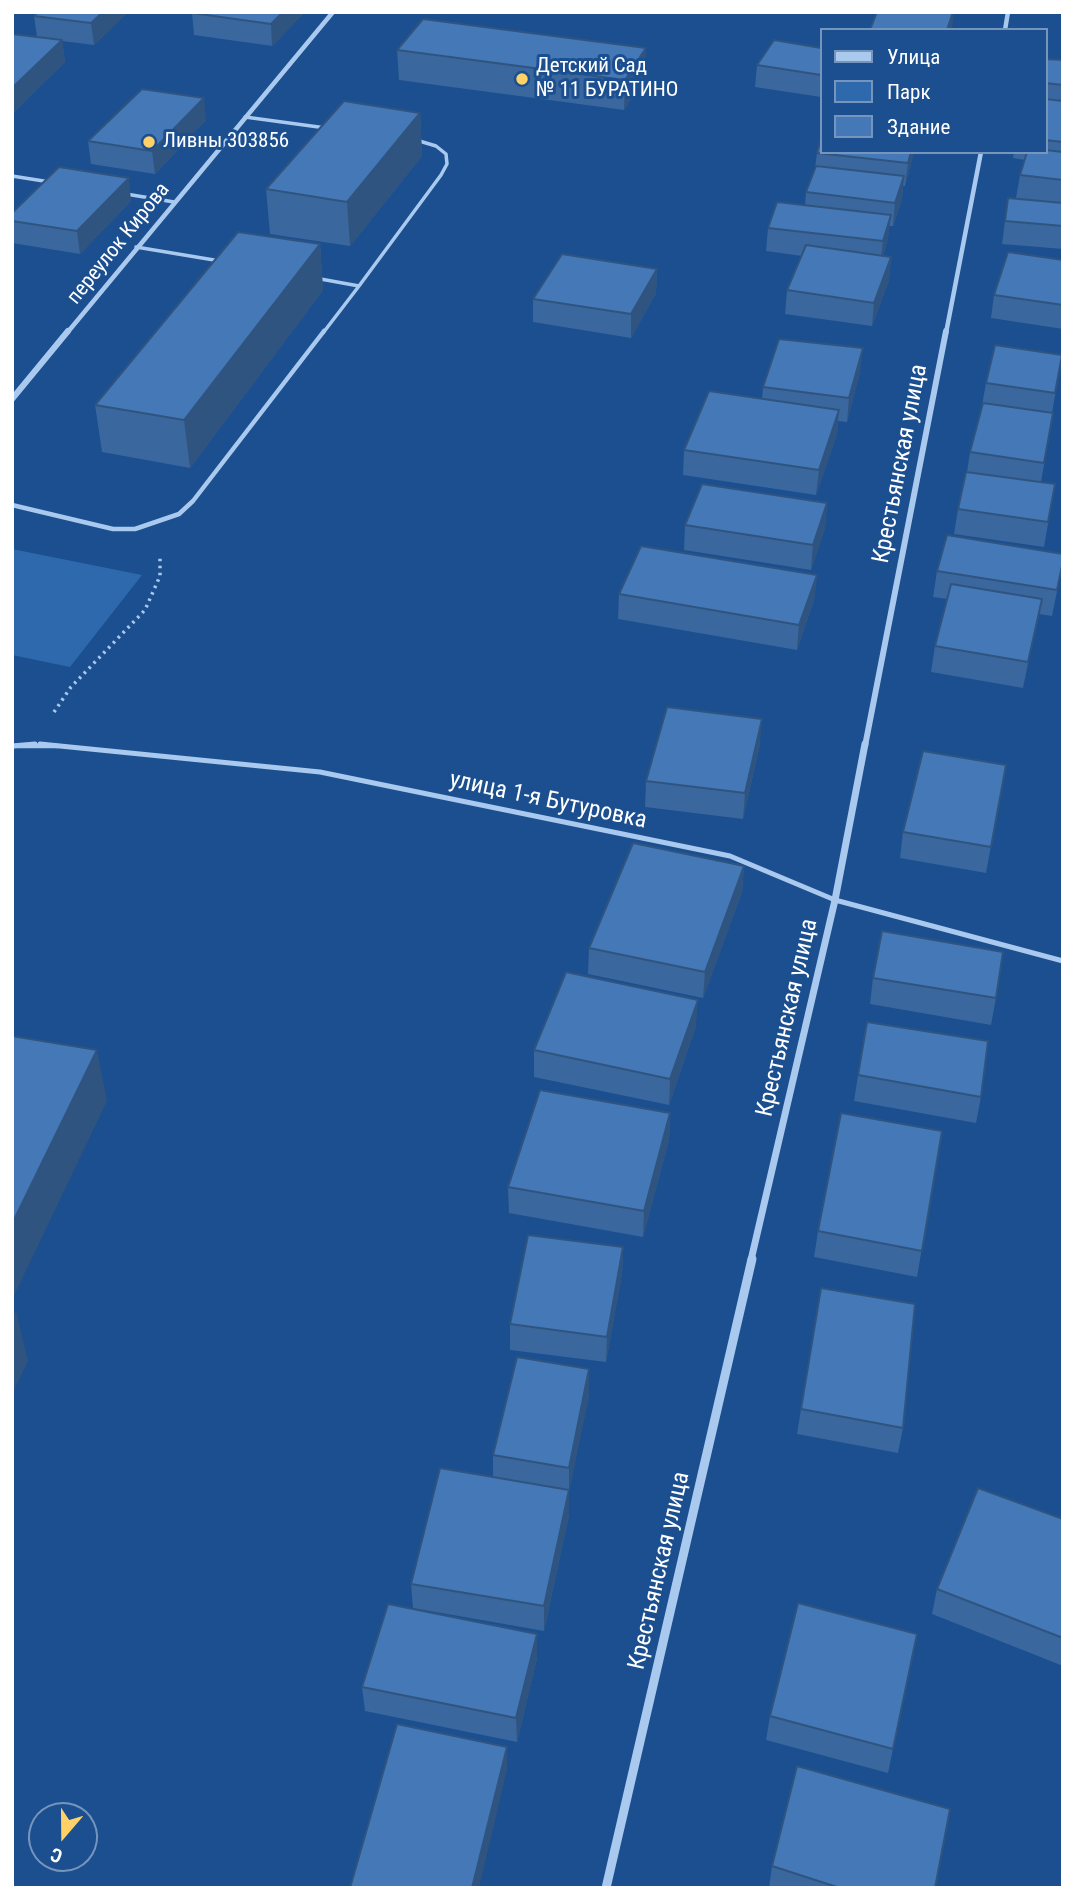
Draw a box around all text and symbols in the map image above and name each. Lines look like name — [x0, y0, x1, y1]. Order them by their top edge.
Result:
legend — [820, 28, 1047, 154]
text: Улица — [887, 45, 940, 69]
place label: Детский Сад № 11 БУРАТИНО — [536, 54, 678, 104]
marker: Детский Сад № 11 БУРАТИНО — [514, 71, 530, 87]
text: Парк — [887, 80, 931, 104]
text: Здание — [887, 115, 950, 139]
place label: Ливны 303856 — [163, 129, 289, 155]
marker: Ливны 303856 — [141, 134, 157, 150]
street label: переулок Кирова — [62, 178, 176, 310]
street label: Крестьянская улица — [868, 362, 934, 566]
street label: улица 1-я Бутуровка — [447, 766, 649, 836]
street label: Крестьянская улица — [751, 916, 825, 1120]
street label: Крестьянская улица — [623, 1469, 697, 1673]
north arrow — [28, 1802, 98, 1872]
text: С — [47, 1843, 65, 1868]

